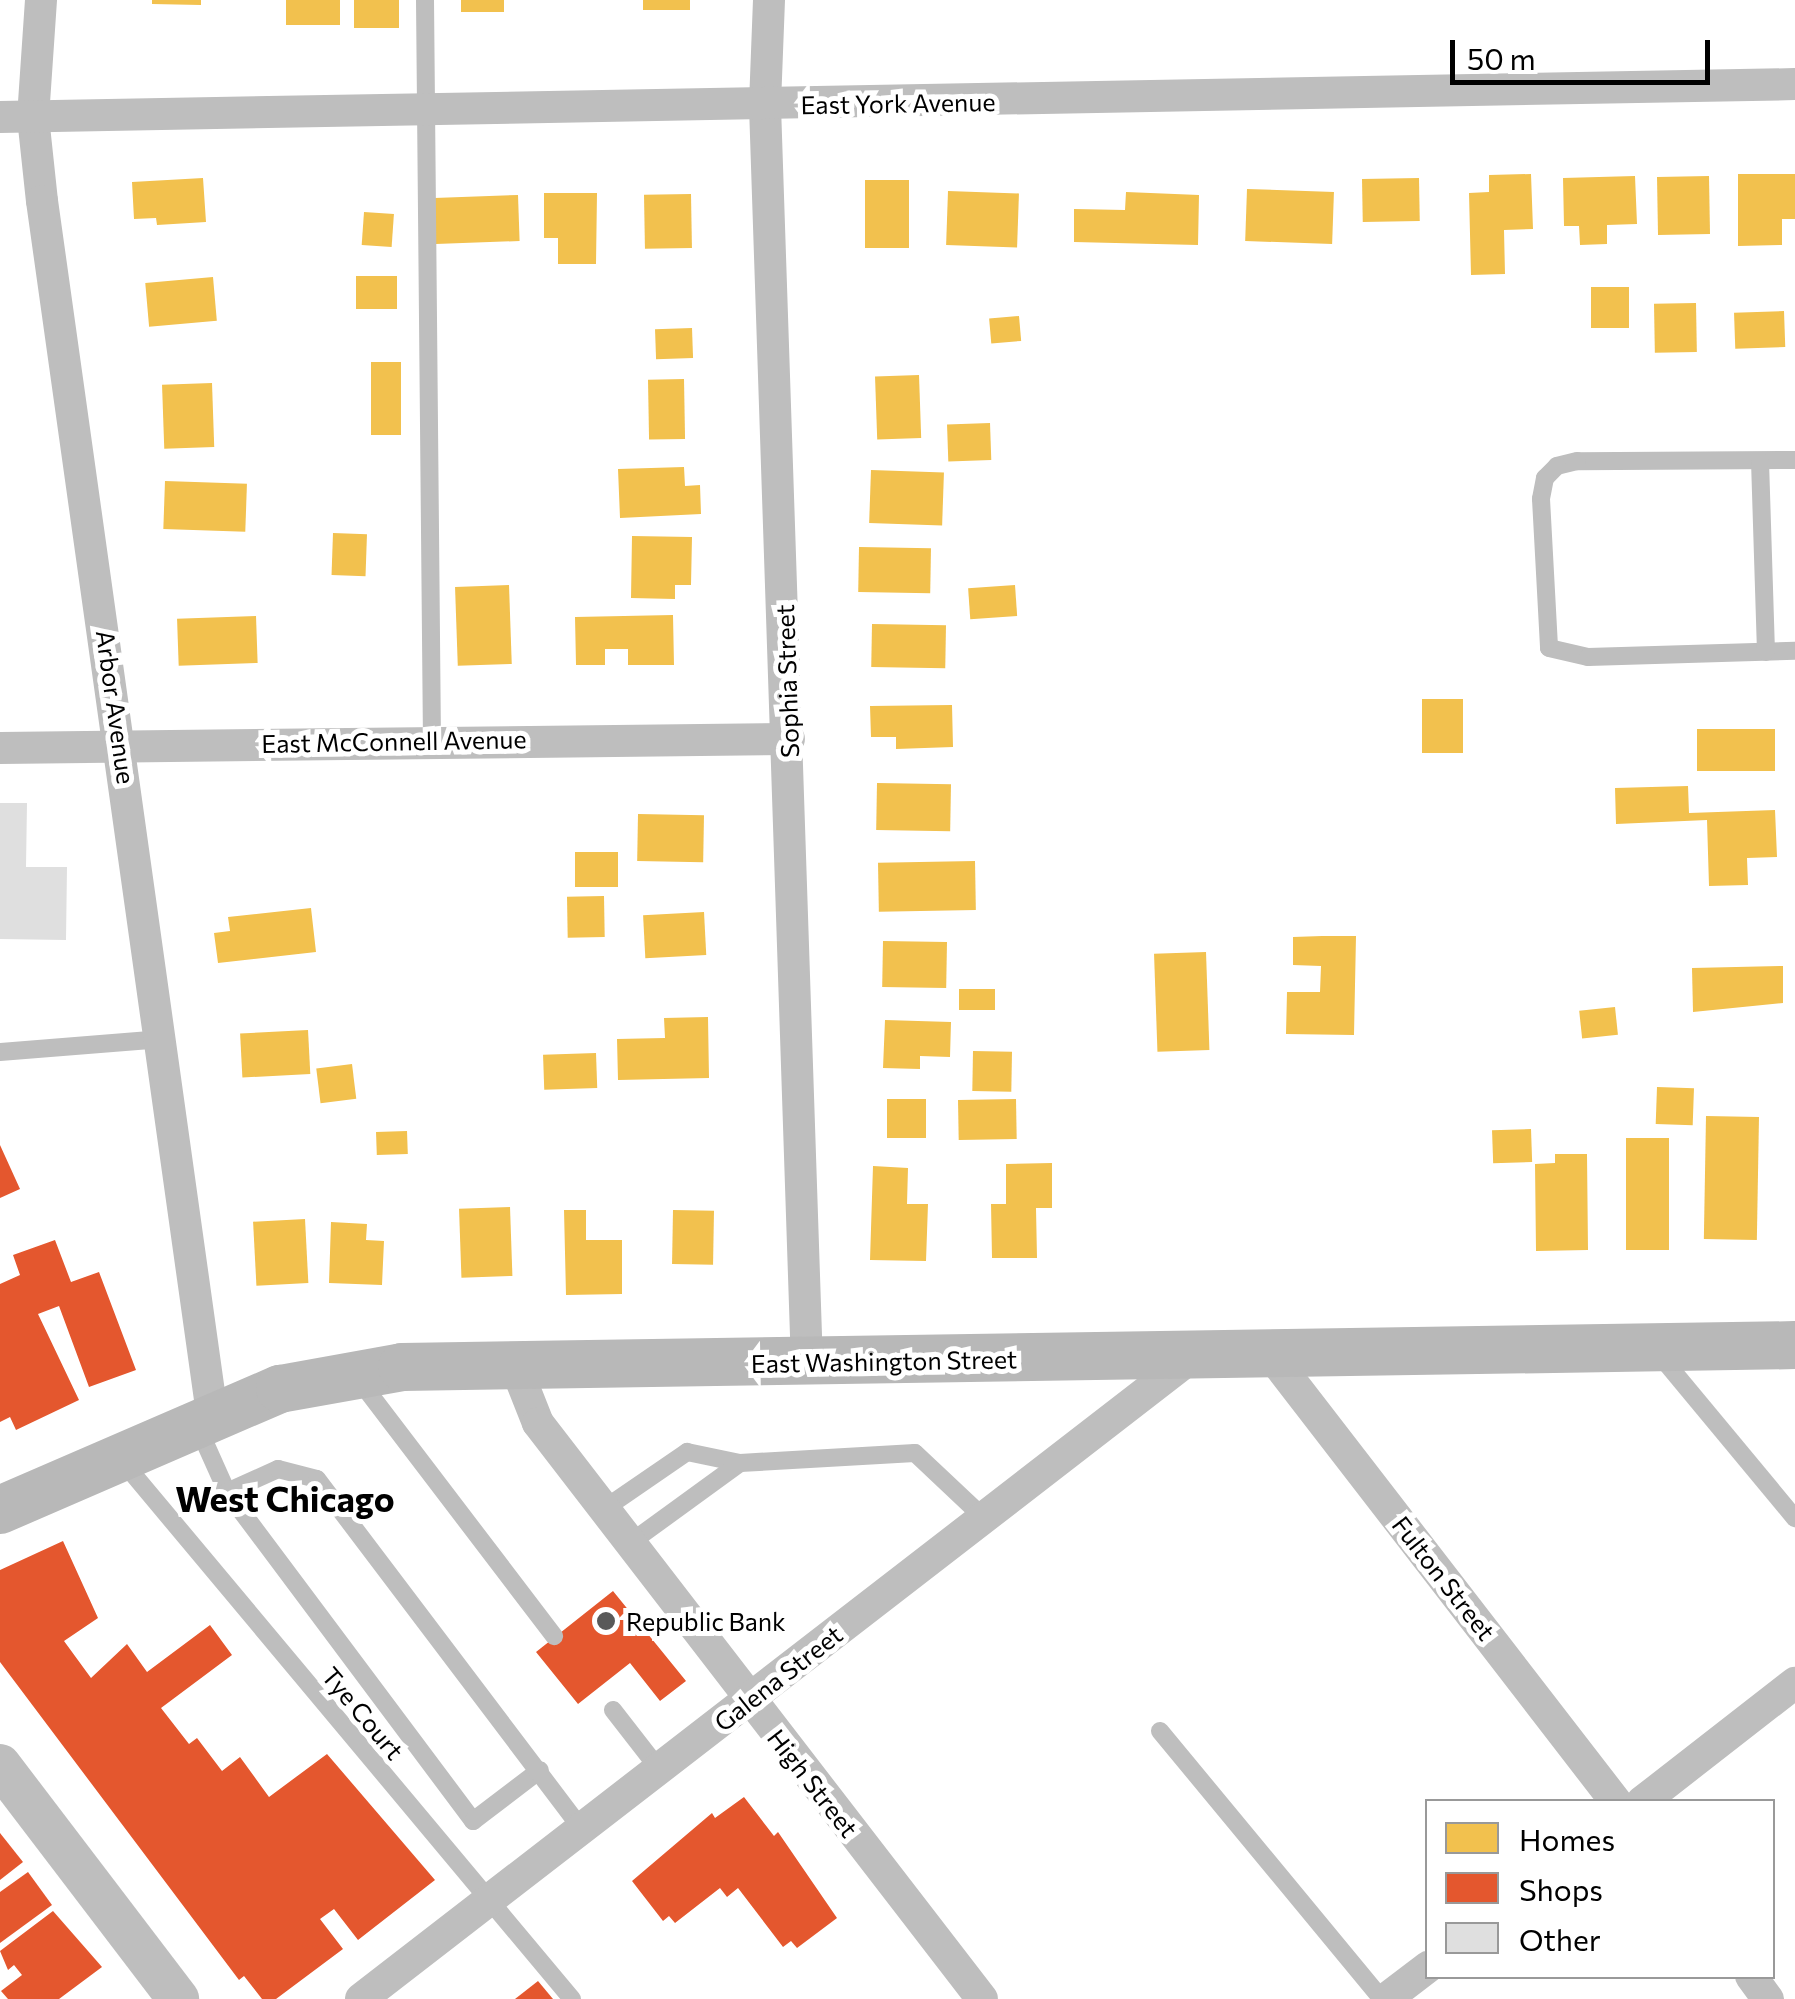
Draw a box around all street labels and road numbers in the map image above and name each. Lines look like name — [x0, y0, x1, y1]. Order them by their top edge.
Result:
street label: East York Avenue — [800, 86, 996, 120]
street label: Sophia Street — [769, 604, 805, 758]
street label: Arbor Avenue — [90, 628, 142, 786]
street label: East McConnell Avenue — [261, 724, 527, 758]
street label: East Washington Street — [751, 1344, 1017, 1378]
street label: Fulton Street — [1386, 1510, 1502, 1646]
street label: Galena Street — [708, 1619, 848, 1737]
street label: Tye Court — [316, 1661, 410, 1765]
street label: High Street — [762, 1723, 864, 1843]

